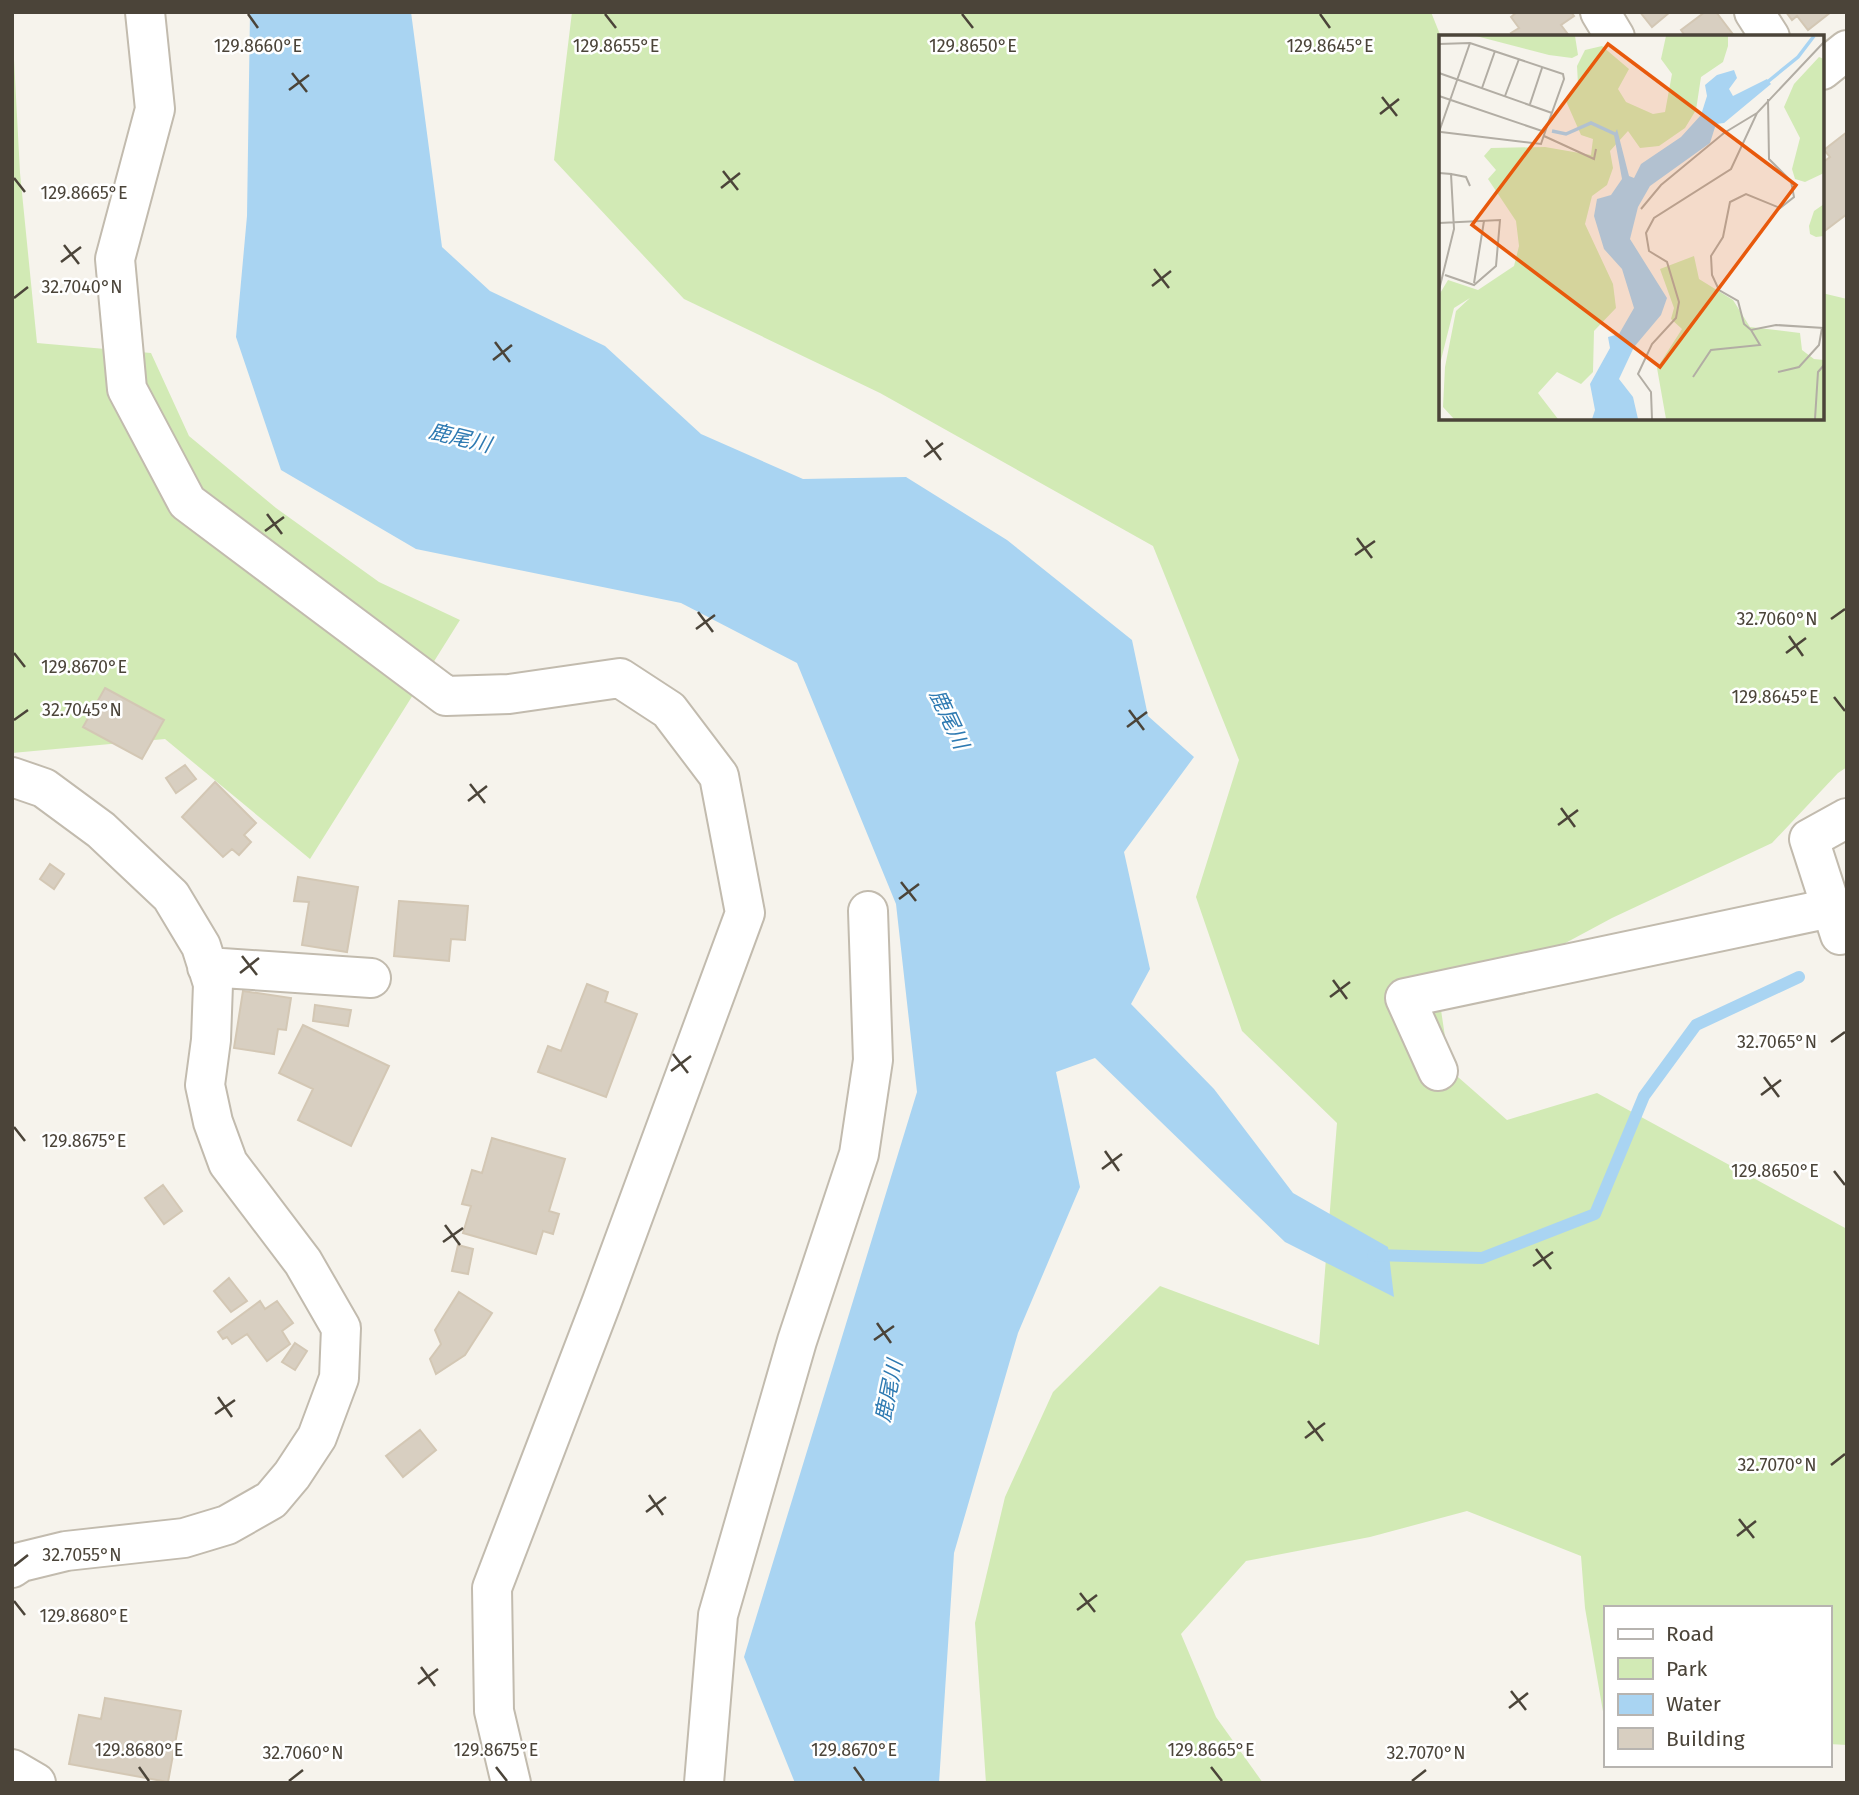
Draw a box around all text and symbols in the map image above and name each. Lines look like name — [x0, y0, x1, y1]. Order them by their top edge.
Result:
text: 129.8660°E — [214, 35, 302, 57]
text: 129.8655°E — [573, 35, 659, 57]
text: 129.8650°E — [929, 35, 1017, 57]
text: 129.8645°E — [1286, 35, 1374, 57]
inset map — [1439, 35, 1824, 420]
text: 129.8665°E — [40, 182, 128, 204]
text: 32.7040°N — [41, 276, 123, 298]
water label: 鹿尾川 — [426, 418, 496, 459]
text: 32.7060°N — [1736, 608, 1818, 630]
text: 129.8670°E — [41, 656, 127, 678]
water label: 鹿尾川 — [924, 685, 975, 755]
text: 129.8645°E — [1731, 686, 1819, 708]
text: 32.7045°N — [42, 699, 122, 721]
text: 32.7065°N — [1737, 1031, 1817, 1053]
text: 129.8675°E — [42, 1130, 126, 1152]
text: 129.8650°E — [1731, 1160, 1819, 1182]
water label: 鹿尾川 — [870, 1356, 909, 1425]
text: 32.7070°N — [1737, 1454, 1817, 1476]
text: 32.7055°N — [42, 1544, 122, 1566]
text: 129.8680°E — [40, 1605, 128, 1627]
legend — [1604, 1606, 1831, 1767]
text: Road — [1666, 1621, 1714, 1647]
text: Park — [1666, 1656, 1708, 1682]
text: Water — [1666, 1691, 1721, 1717]
text: Building — [1666, 1726, 1745, 1752]
text: 129.8680°E — [95, 1739, 183, 1761]
text: 129.8675°E — [454, 1739, 538, 1761]
text: 129.8670°E — [811, 1739, 897, 1761]
text: 129.8665°E — [1167, 1739, 1255, 1761]
text: 32.7060°N — [262, 1742, 344, 1764]
text: 32.7070°N — [1386, 1742, 1466, 1764]

